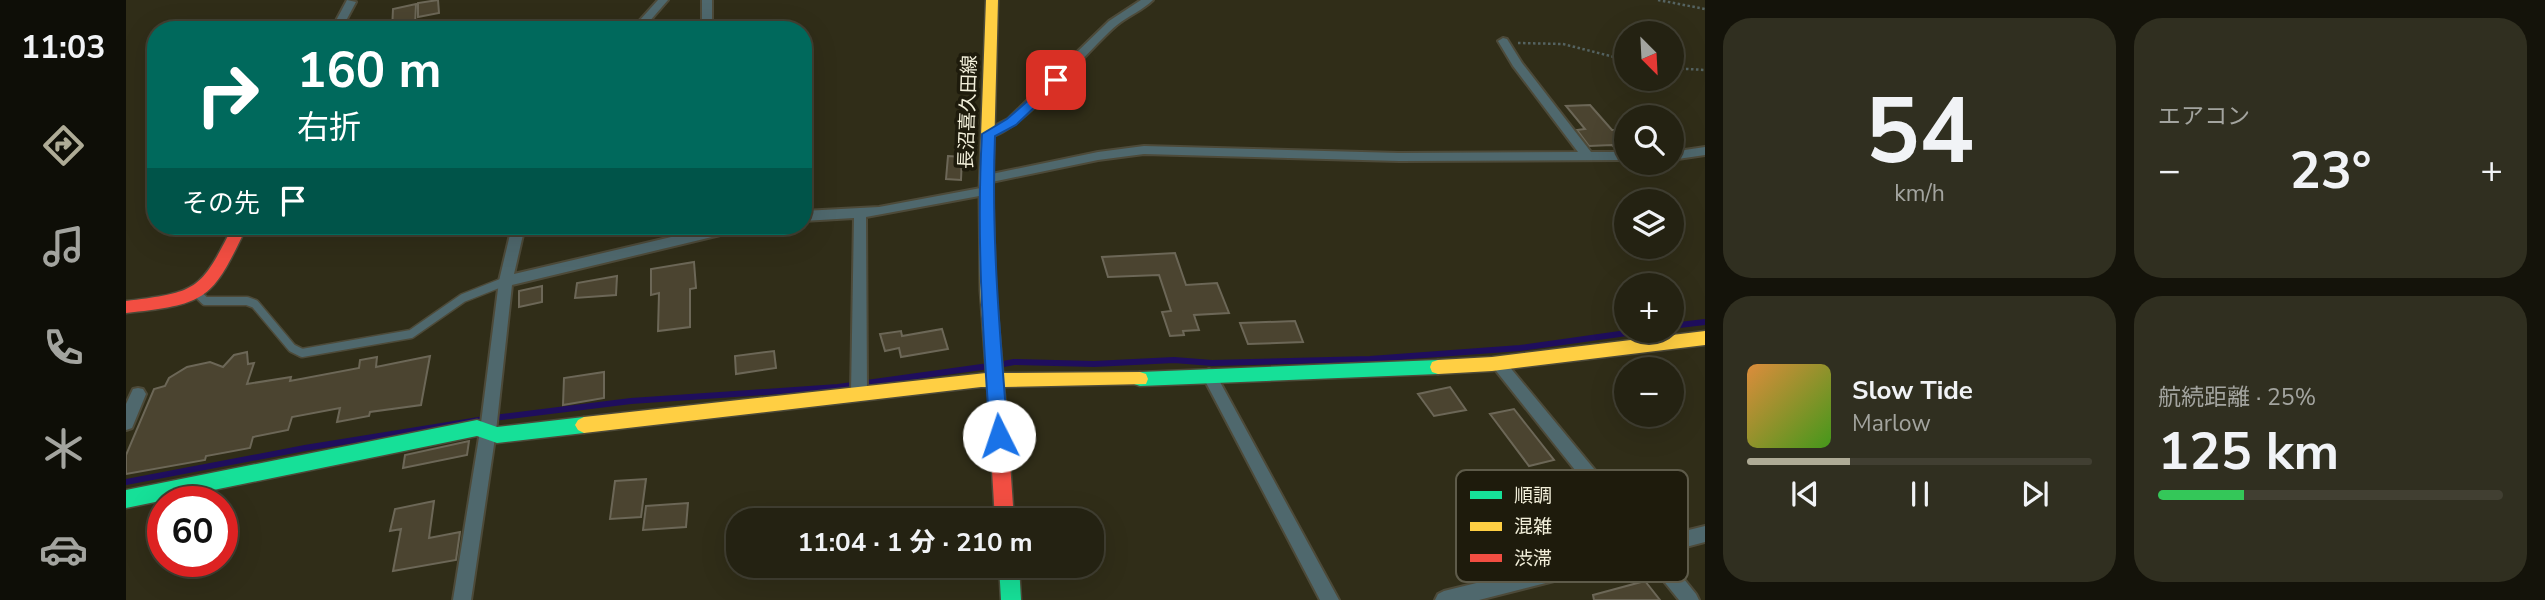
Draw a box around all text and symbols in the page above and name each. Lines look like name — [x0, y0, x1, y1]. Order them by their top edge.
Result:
north arrow — [1614, 21, 1684, 91]
map controls — [1614, 21, 1684, 427]
text: 11:03 — [21, 26, 105, 69]
text: 160 m — [297, 37, 441, 104]
icon: right — [182, 49, 273, 140]
pin — [1026, 50, 1086, 110]
street label: 長沼喜久田線 — [953, 55, 983, 169]
icon: arrive — [1037, 61, 1075, 99]
text: 54 — [1865, 70, 1974, 194]
text: エアコン — [2158, 101, 2250, 132]
button: search — [1614, 105, 1684, 175]
text: 右折 — [297, 106, 361, 149]
icon: directions — [39, 121, 88, 170]
text: 23° — [2289, 135, 2372, 206]
text: − — [2158, 145, 2181, 196]
text: + — [2480, 145, 2503, 196]
text: km/h — [1894, 178, 1945, 209]
icon: arrive — [274, 182, 312, 220]
text: その先 — [182, 186, 260, 221]
button: layers — [1614, 189, 1684, 259]
icon: music — [39, 222, 88, 271]
button: + — [1614, 273, 1684, 343]
icon: phone — [39, 323, 88, 372]
button: − — [1614, 357, 1684, 427]
text: Slow Tide — [1852, 373, 1973, 408]
text: 航続距離 · 25% — [2158, 382, 2316, 413]
position arrow — [962, 399, 1036, 473]
text: Marlow — [1852, 408, 1931, 439]
text: 125 km — [2158, 416, 2339, 487]
icon: climate — [39, 424, 88, 473]
legend — [1456, 470, 1688, 582]
icon: previous — [1786, 475, 1824, 513]
icon: pause — [1901, 475, 1939, 513]
icon: next — [2016, 475, 2054, 513]
text: 順調 — [1514, 483, 1552, 509]
speed limit sign: 60 — [147, 486, 238, 577]
text: 混雑 — [1514, 514, 1552, 540]
icon: car — [39, 525, 88, 574]
text: 11:04 · 1 分 · 210 m — [797, 525, 1033, 560]
text: 渋滞 — [1514, 546, 1552, 572]

